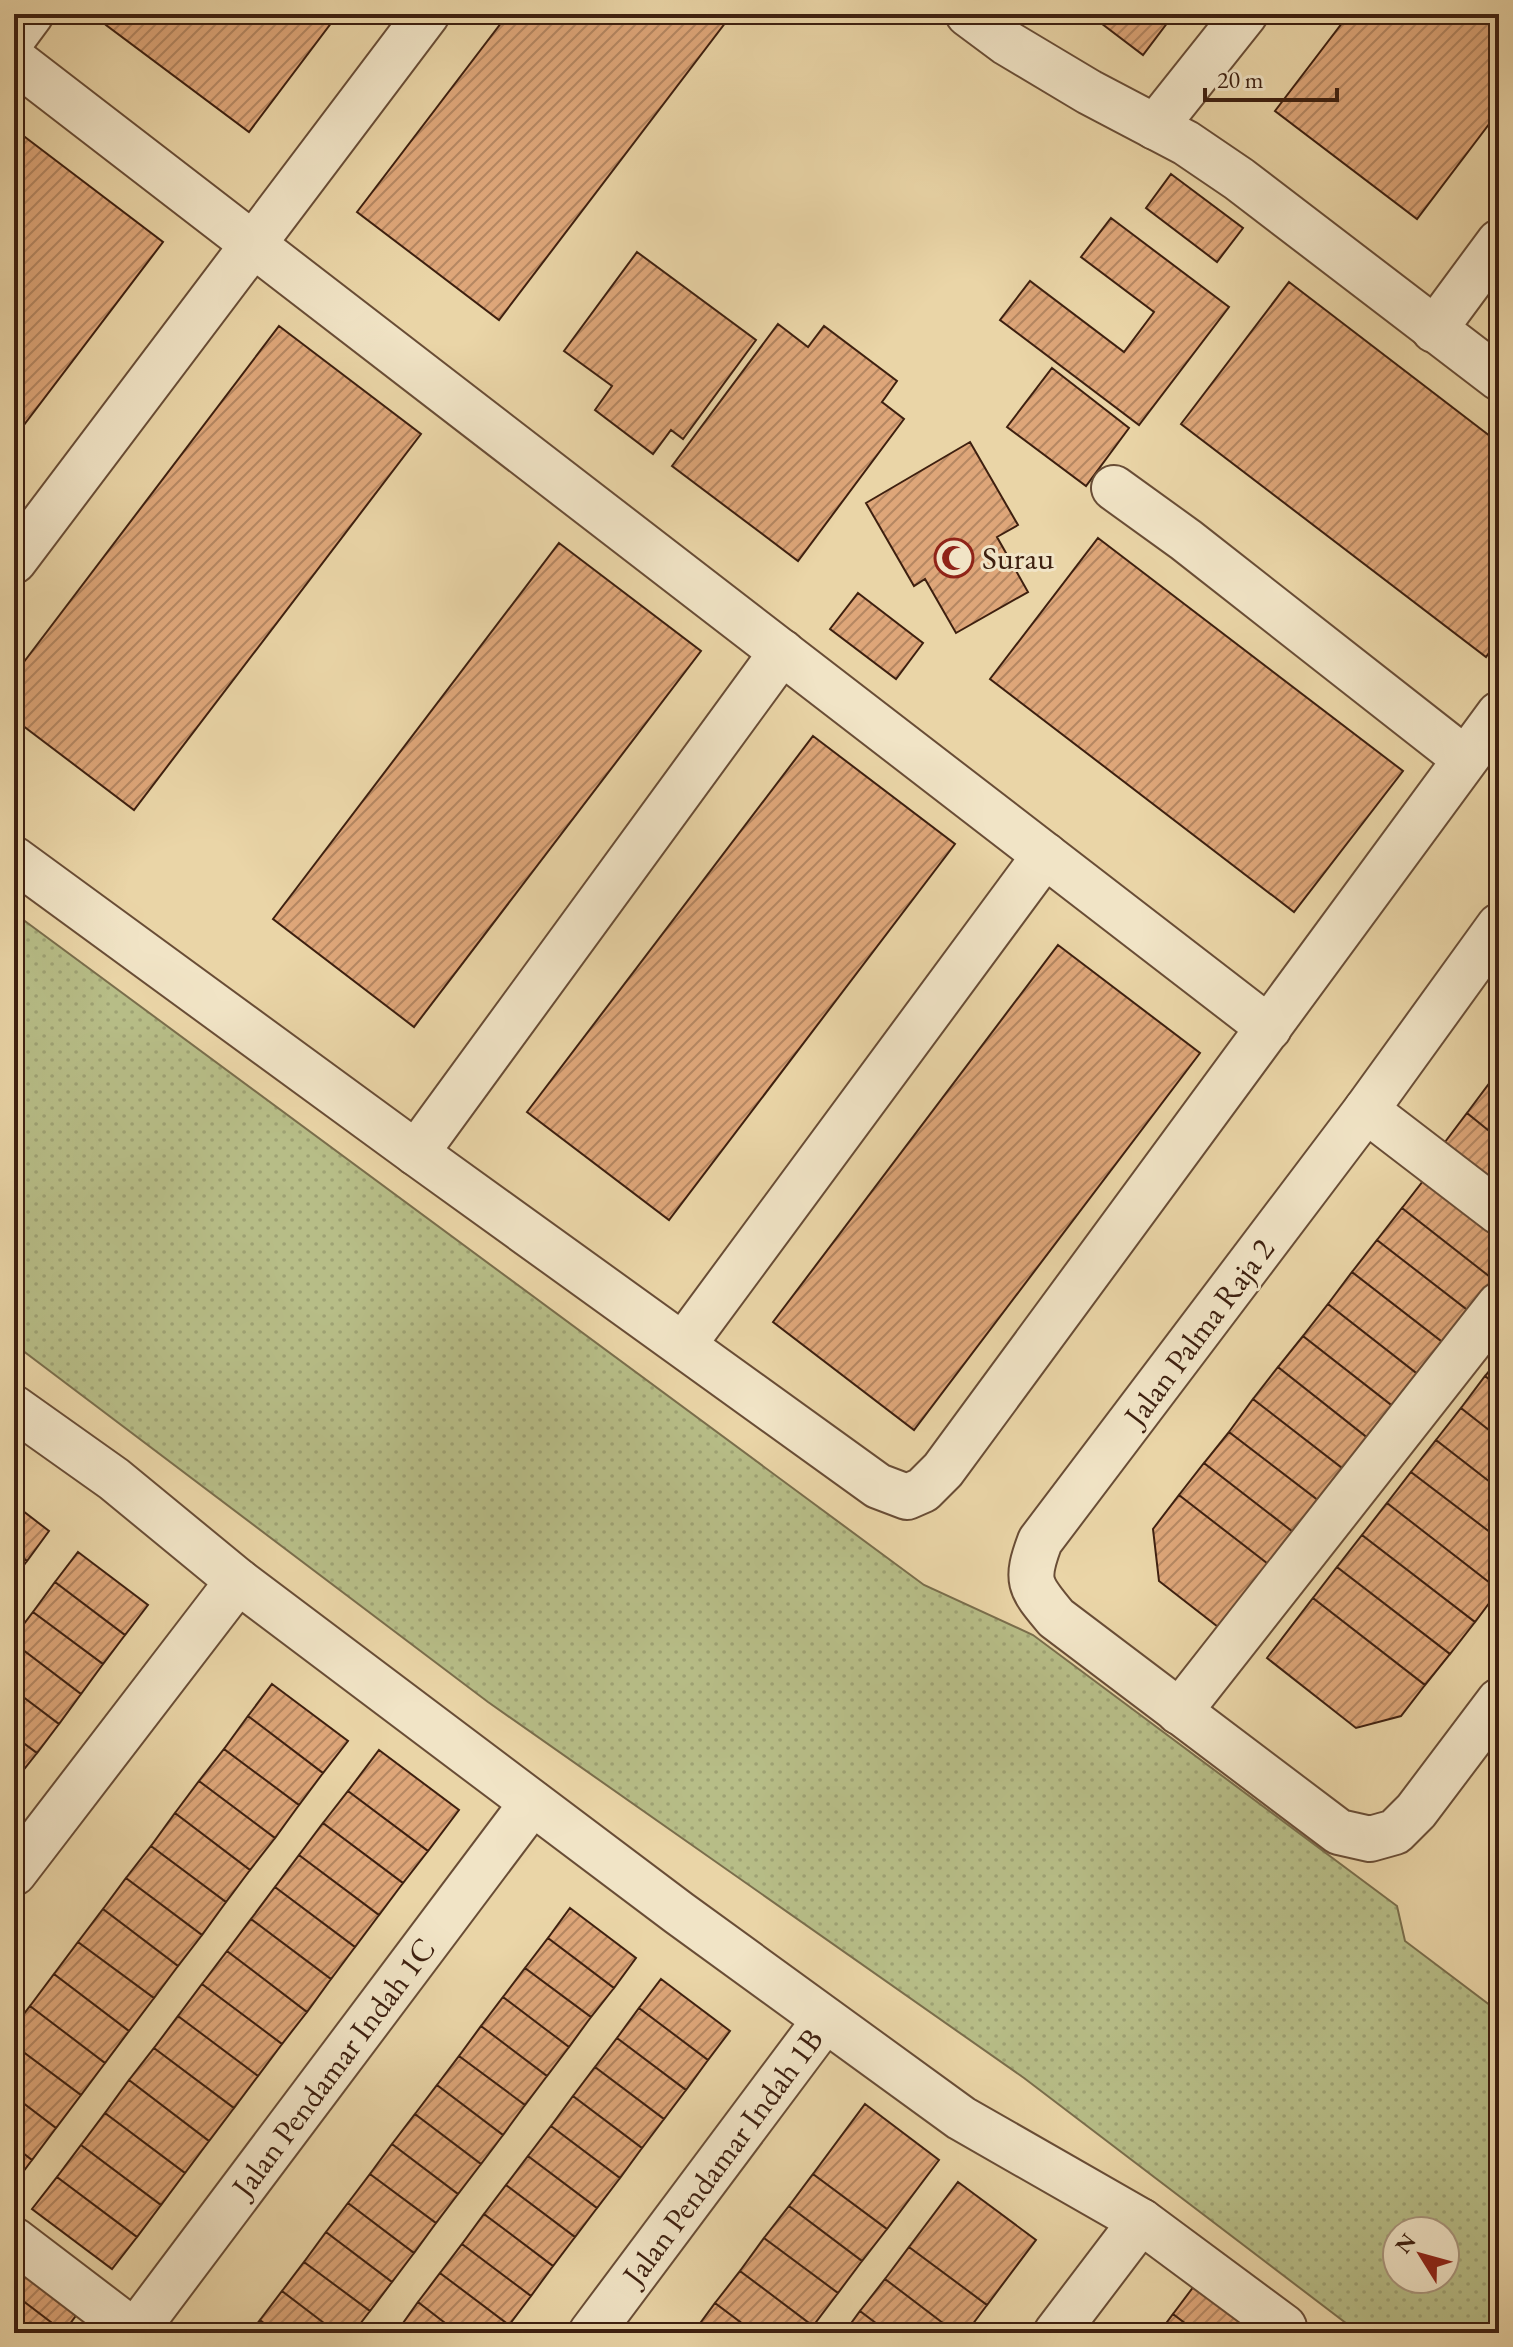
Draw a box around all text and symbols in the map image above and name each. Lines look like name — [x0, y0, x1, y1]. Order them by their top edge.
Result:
scale bar — [1205, 52, 1337, 102]
text: 20 m — [1217, 64, 1264, 95]
mosque icon: Surau — [933, 537, 975, 579]
place label: Surau — [982, 537, 1054, 579]
street label: Jalan Palma Raja 2 — [1113, 1229, 1284, 1437]
street label: Jalan Pendamar Indah 1C — [220, 1929, 445, 2208]
street label: Jalan Pendamar Indah 1B — [611, 2020, 833, 2296]
north arrow — [1381, 2215, 1461, 2295]
text: N — [1388, 2227, 1422, 2259]

